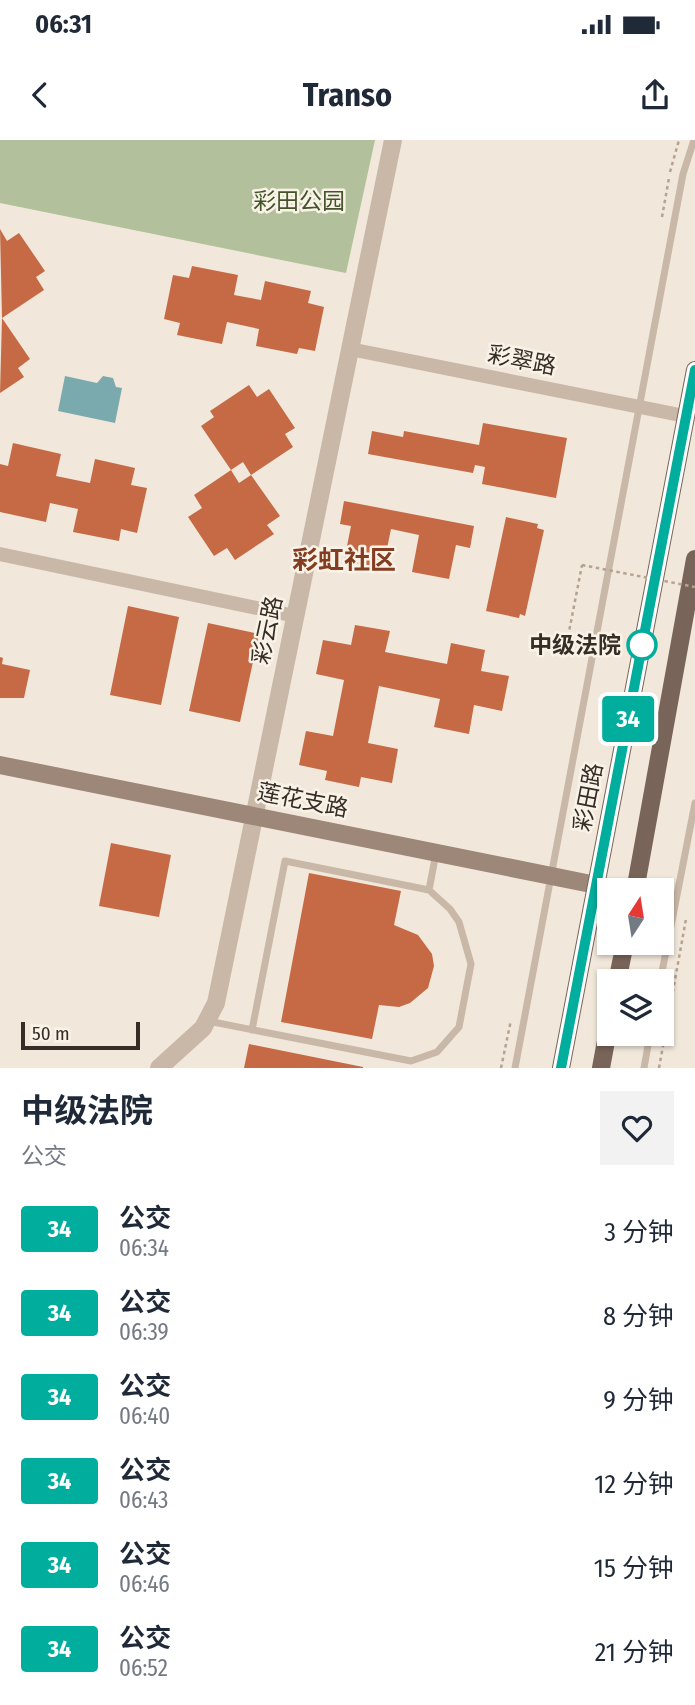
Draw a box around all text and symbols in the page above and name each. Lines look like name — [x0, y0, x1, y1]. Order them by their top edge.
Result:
text: 06:31 — [35, 9, 92, 40]
icon: back — [21, 76, 59, 114]
text: Transo — [303, 76, 392, 114]
icon: share — [636, 76, 674, 114]
park label: 彩田公园 — [253, 187, 345, 215]
street label: 彩翠路 — [485, 340, 559, 380]
district label: 彩虹社区 — [292, 545, 396, 576]
street label: 彩云路 — [246, 593, 288, 667]
marker: 中级法院 — [627, 630, 657, 660]
place label: 中级法院 — [529, 631, 621, 659]
line badge: 34 — [596, 696, 660, 742]
text: 34 — [616, 705, 640, 733]
street label: 彩田路 — [568, 760, 608, 834]
street label: 莲花支路 — [255, 777, 351, 823]
north arrow — [597, 878, 674, 956]
map controls — [597, 878, 674, 1046]
button: layers — [597, 969, 674, 1046]
scale bar — [21, 1019, 140, 1051]
text: 50 m — [32, 1022, 70, 1045]
text: 中级法院 — [21, 1091, 153, 1131]
button: heart — [600, 1091, 674, 1165]
text: 公交 — [21, 1142, 67, 1170]
text: 公交 — [119, 1203, 171, 1234]
text: 34 — [48, 1215, 71, 1243]
text: 3 分钟 — [604, 1217, 674, 1248]
text: 06:34 — [119, 1234, 169, 1262]
text: 公交 — [119, 1287, 171, 1318]
text: 34 — [48, 1299, 71, 1327]
text: 8 分钟 — [603, 1301, 674, 1332]
text: 06:39 — [119, 1318, 169, 1346]
text: 公交 — [119, 1371, 171, 1402]
text: 34 — [48, 1383, 71, 1411]
text: 9 分钟 — [603, 1385, 674, 1416]
text: 06:40 — [119, 1402, 170, 1430]
text: 公交 — [119, 1455, 171, 1486]
text: 34 — [48, 1467, 71, 1495]
text: 12 分钟 — [594, 1469, 674, 1500]
text: 06:43 — [119, 1486, 168, 1514]
text: 公交 — [119, 1539, 171, 1570]
text: 34 — [48, 1551, 71, 1579]
text: 15 分钟 — [594, 1553, 674, 1584]
text: 06:46 — [119, 1570, 170, 1598]
text: 公交 — [119, 1623, 171, 1654]
text: 34 — [48, 1635, 71, 1663]
text: 21 分钟 — [595, 1637, 674, 1668]
text: 06:52 — [119, 1654, 168, 1682]

